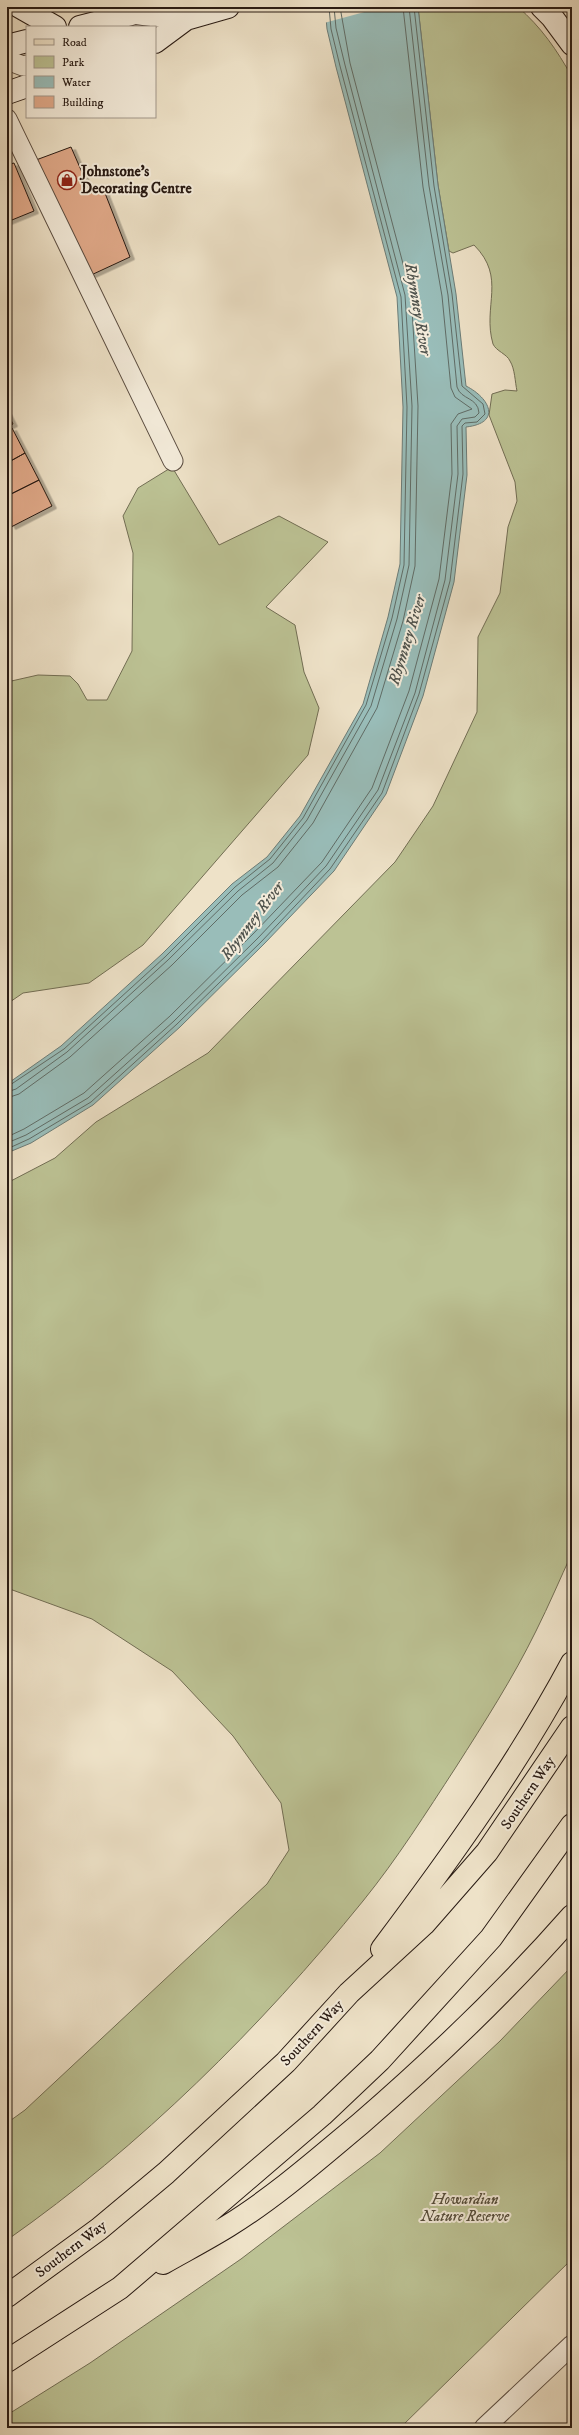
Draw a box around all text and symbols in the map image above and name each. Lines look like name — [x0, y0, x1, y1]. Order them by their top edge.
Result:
legend — [26, 26, 156, 118]
text: Road — [62, 35, 87, 50]
text: Park — [62, 55, 84, 70]
text: Water — [61, 75, 91, 90]
text: Building — [62, 95, 103, 110]
place label: Johnstone's Decorating Centre — [79, 162, 192, 198]
shop icon: Johnstone's Decorating Centre — [56, 169, 78, 191]
water label: Rhymney River — [400, 260, 436, 358]
water label: Rhymney River — [383, 591, 431, 689]
water label: Rhymney River — [215, 877, 289, 965]
street label: Southern Way — [497, 1752, 560, 1833]
street label: Southern Way — [276, 1995, 348, 2070]
park label: Howardian Nature Reserve — [420, 2190, 510, 2226]
street label: Southern Way — [32, 2216, 111, 2282]

